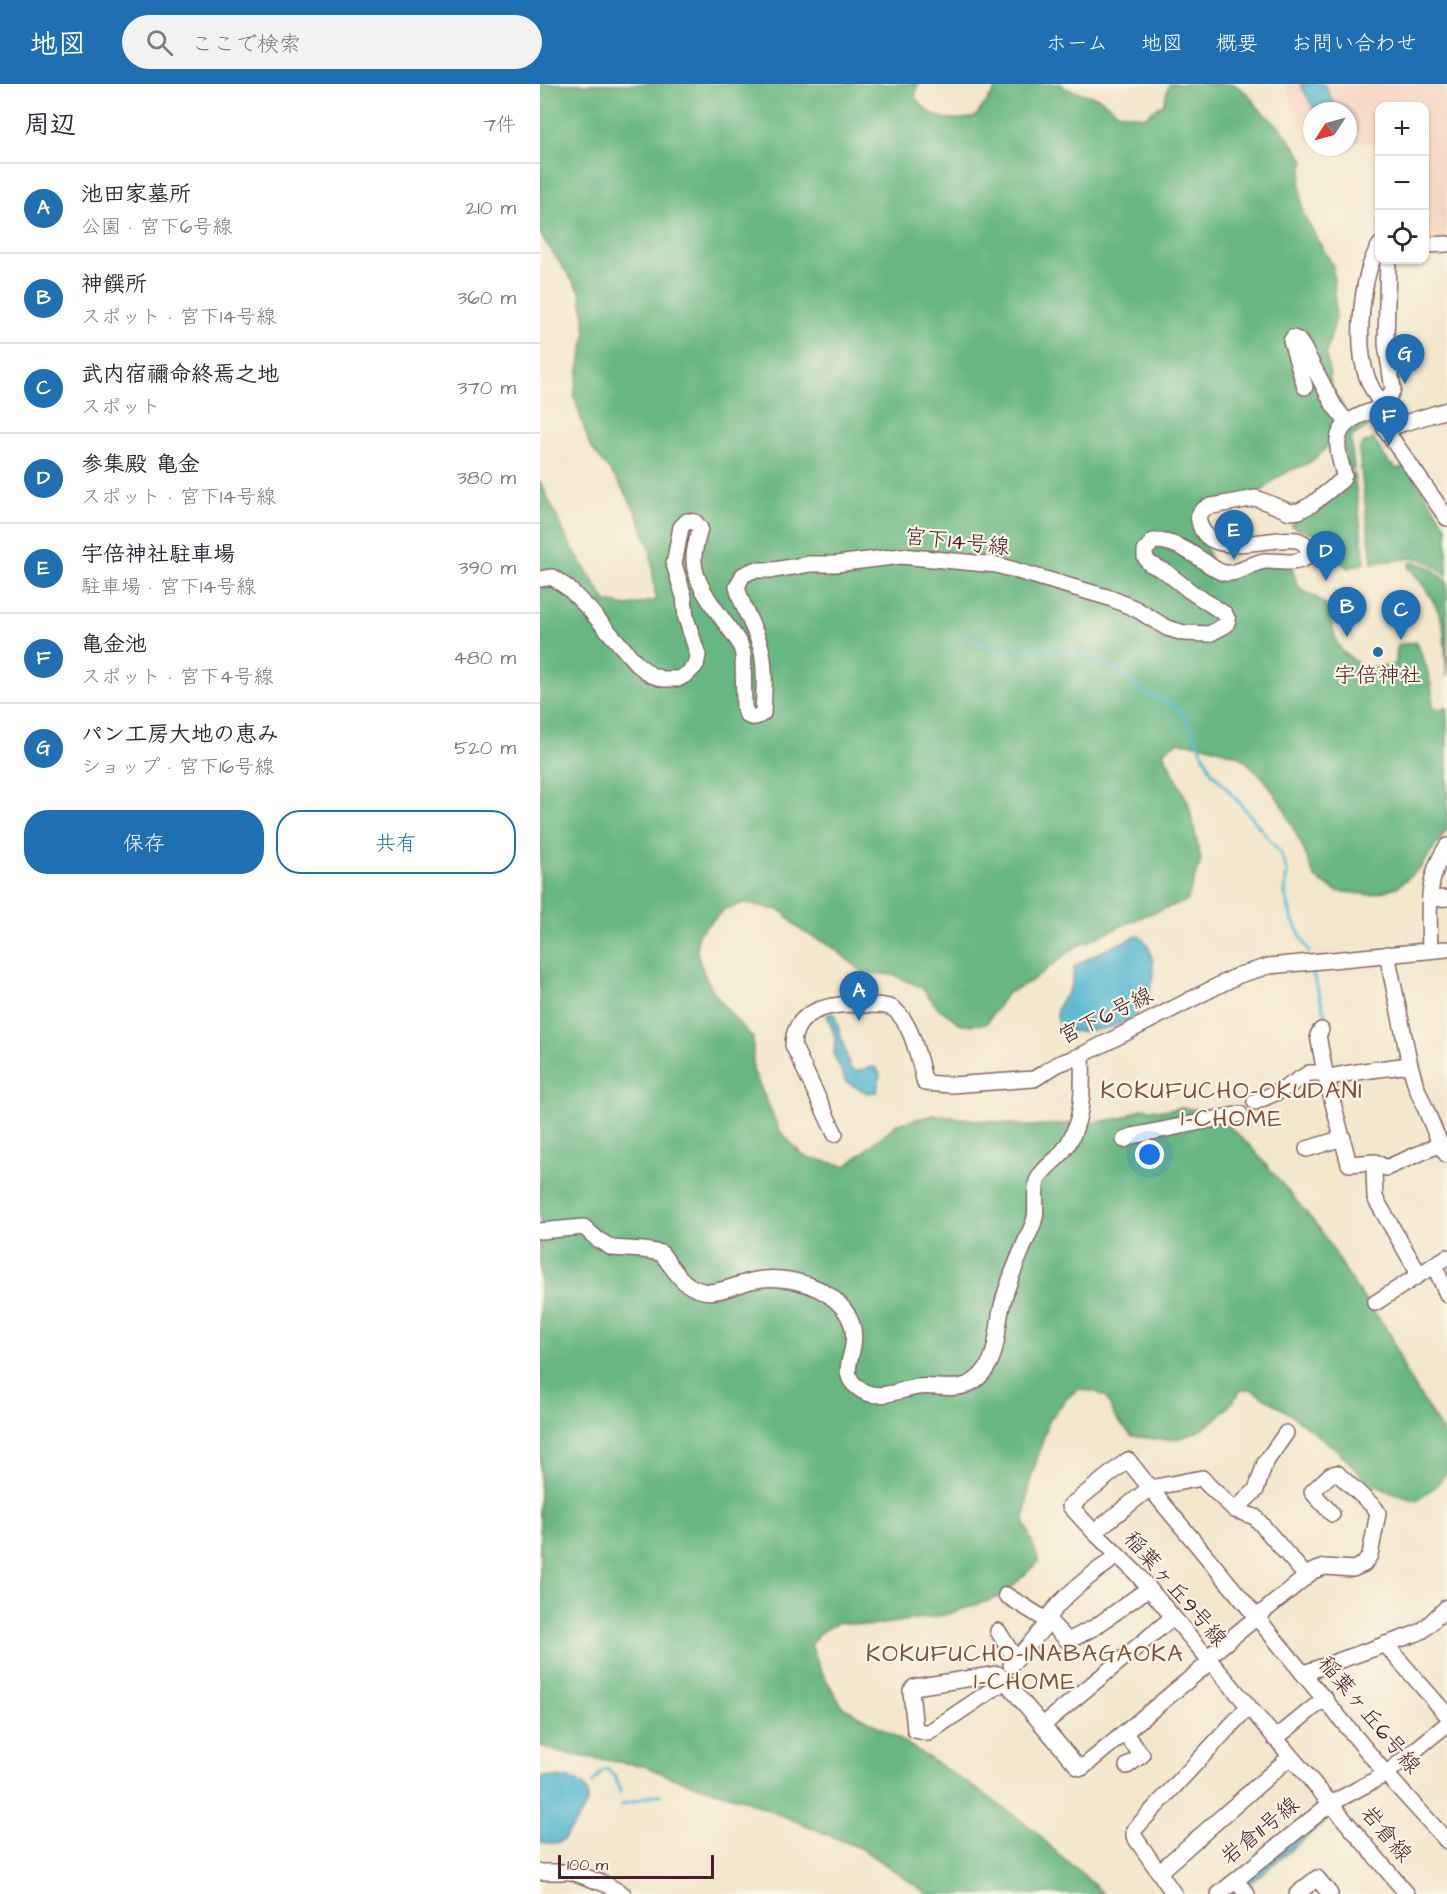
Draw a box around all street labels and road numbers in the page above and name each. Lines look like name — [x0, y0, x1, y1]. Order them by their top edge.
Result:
street label: 宮下14号線 — [903, 521, 1011, 563]
street label: 宮下6号線 — [1053, 980, 1159, 1052]
street label: 稲葉ヶ丘9号線 — [1116, 1524, 1234, 1654]
street label: 稲葉ヶ丘6号線 — [1310, 1649, 1428, 1781]
street label: 岩倉11号線 — [1214, 1789, 1306, 1873]
street label: 岩倉線 — [1353, 1799, 1419, 1869]

